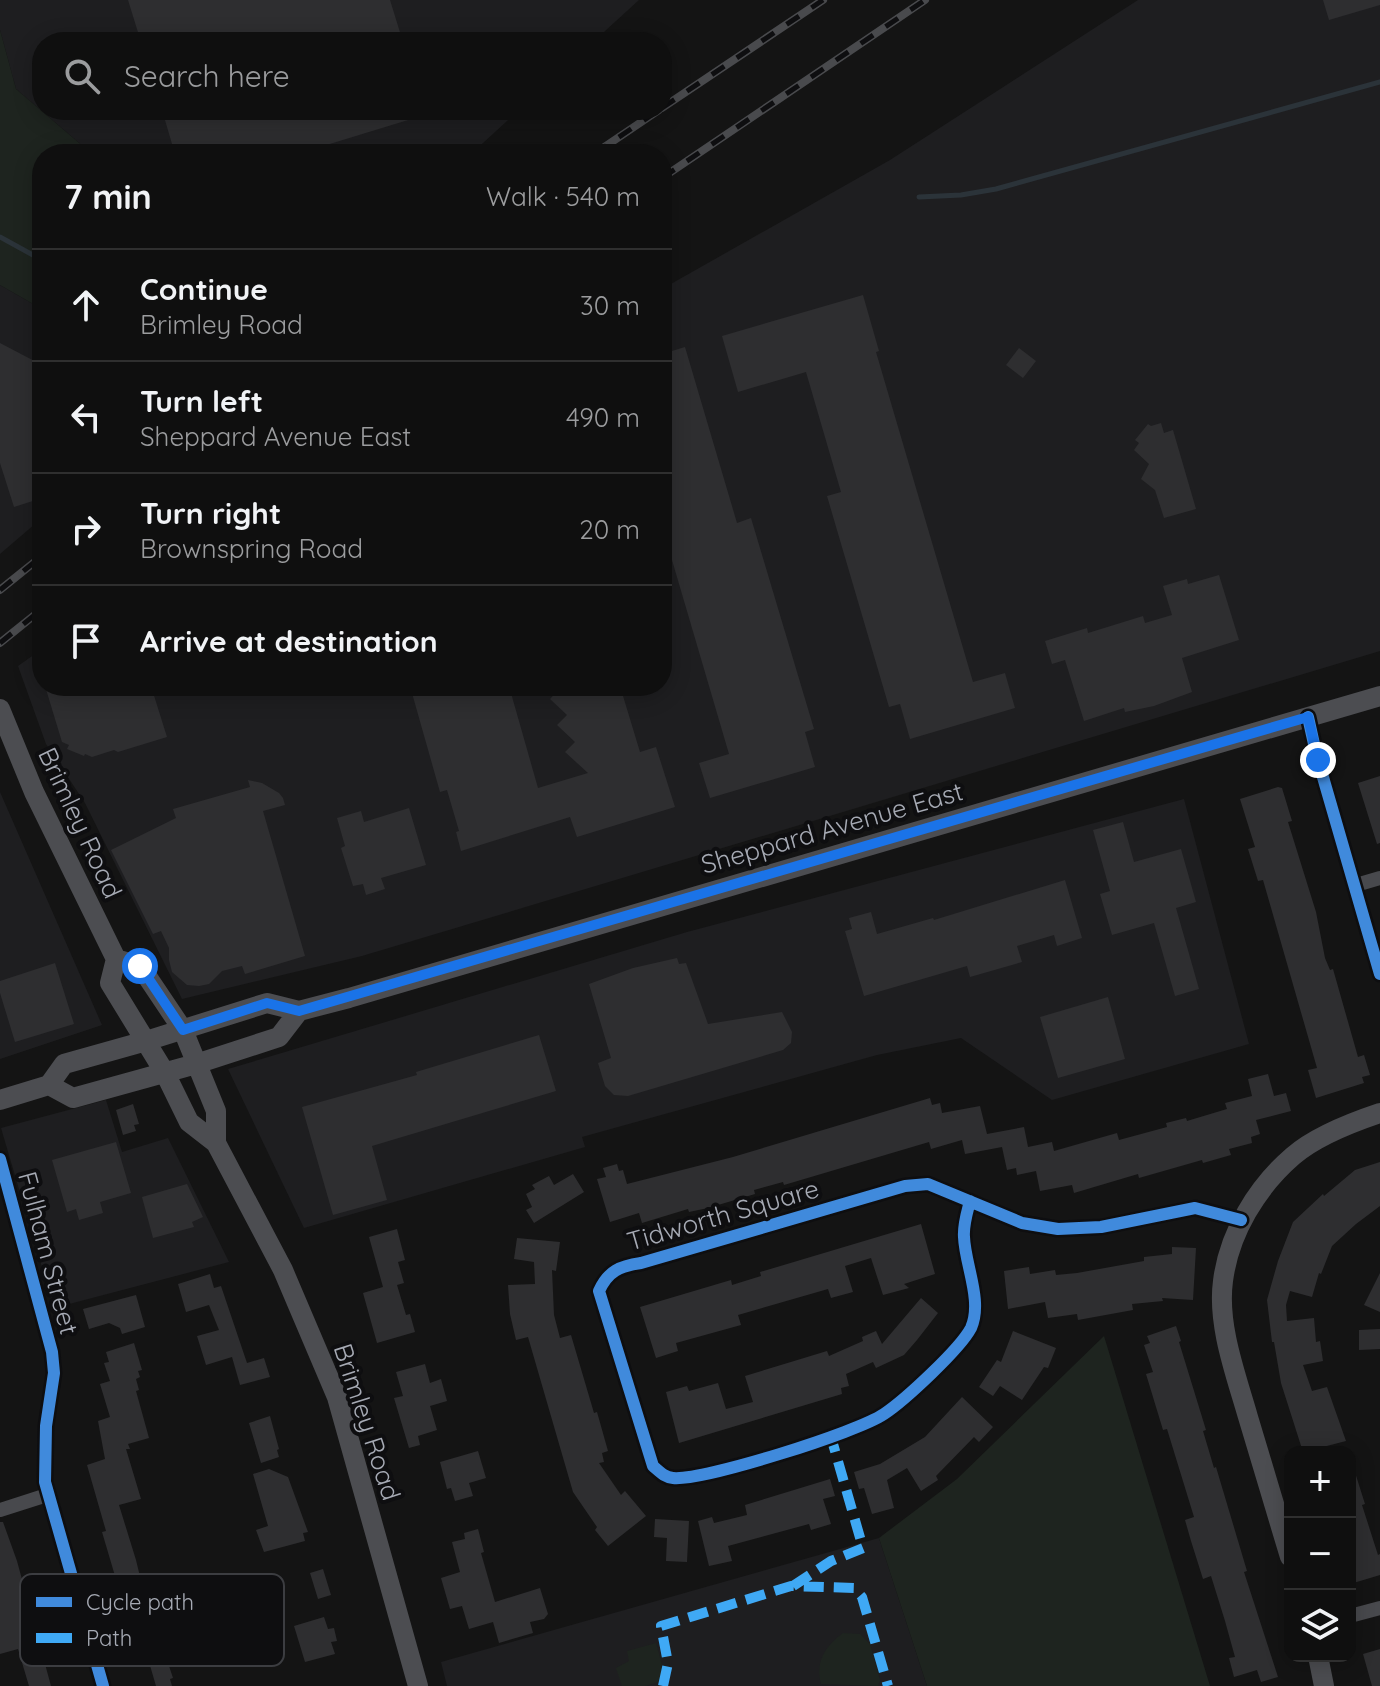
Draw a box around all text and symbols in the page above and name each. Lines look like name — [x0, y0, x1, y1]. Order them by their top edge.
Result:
search box — [32, 32, 672, 120]
icon: search — [60, 54, 104, 98]
text: Search here — [124, 57, 290, 95]
text: 7 min — [64, 175, 152, 218]
text: Walk · 540 m — [486, 180, 640, 213]
text: Continue — [140, 270, 268, 308]
icon: ahead — [64, 283, 108, 327]
text: 30 m — [580, 289, 640, 322]
text: Brimley Road — [140, 308, 303, 341]
text: Turn left — [140, 382, 263, 420]
icon: left — [64, 395, 108, 439]
text: 490 m — [566, 401, 640, 434]
text: Sheppard Avenue East — [140, 420, 411, 453]
text: Turn right — [140, 494, 281, 532]
icon: right — [64, 507, 108, 551]
text: 20 m — [579, 513, 640, 546]
text: Brownspring Road — [140, 532, 363, 565]
icon: arrive — [64, 619, 108, 663]
text: Arrive at destination — [140, 622, 438, 660]
street label: Brimley Road — [31, 742, 130, 904]
route end — [1300, 742, 1336, 778]
street label: Sheppard Avenue East — [697, 774, 967, 881]
route start — [122, 948, 158, 984]
street label: Fulham Street — [11, 1168, 86, 1338]
street label: Tidworth Square — [623, 1171, 823, 1258]
street label: Brimley Road — [327, 1339, 408, 1504]
map controls — [1284, 1446, 1356, 1662]
button: + — [1284, 1446, 1356, 1518]
button: − — [1284, 1518, 1356, 1590]
legend — [20, 1574, 284, 1666]
text: Cycle path — [86, 1588, 194, 1616]
button: layers — [1284, 1590, 1356, 1662]
text: Path — [86, 1624, 132, 1652]

